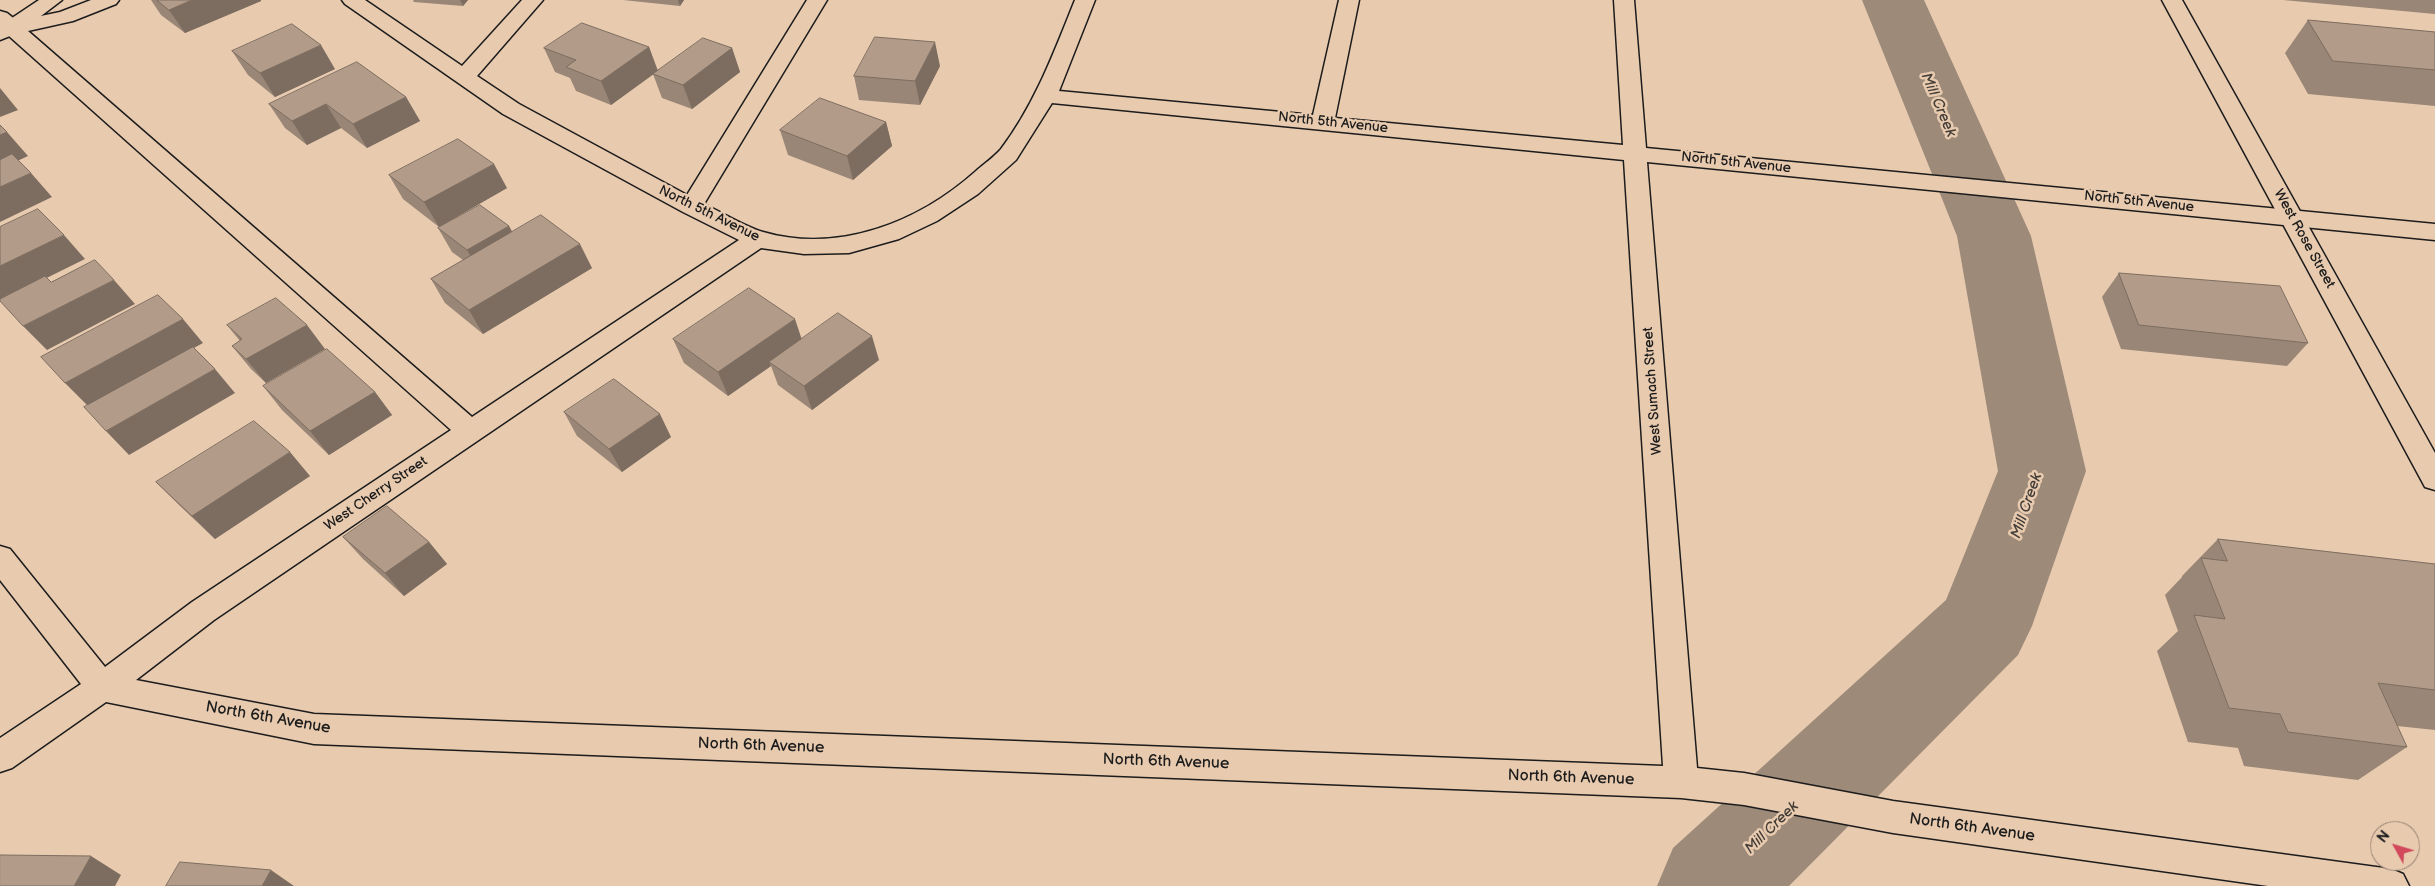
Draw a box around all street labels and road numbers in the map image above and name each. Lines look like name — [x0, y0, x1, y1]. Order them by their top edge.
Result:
street label: North 5th Avenue — [1277, 109, 1389, 137]
street label: North 5th Avenue — [1680, 149, 1792, 177]
street label: North 5th Avenue — [656, 182, 762, 246]
street label: West Rose Street — [2270, 187, 2338, 291]
street label: North 5th Avenue — [2083, 188, 2195, 216]
street label: West Sumach Street — [1640, 326, 1666, 456]
street label: West Cherry Street — [321, 453, 431, 535]
street label: North 6th Avenue — [204, 698, 332, 738]
street label: North 6th Avenue — [697, 734, 825, 758]
street label: North 6th Avenue — [1102, 750, 1230, 774]
street label: North 6th Avenue — [1507, 766, 1635, 790]
street label: North 6th Avenue — [1908, 810, 2036, 846]

